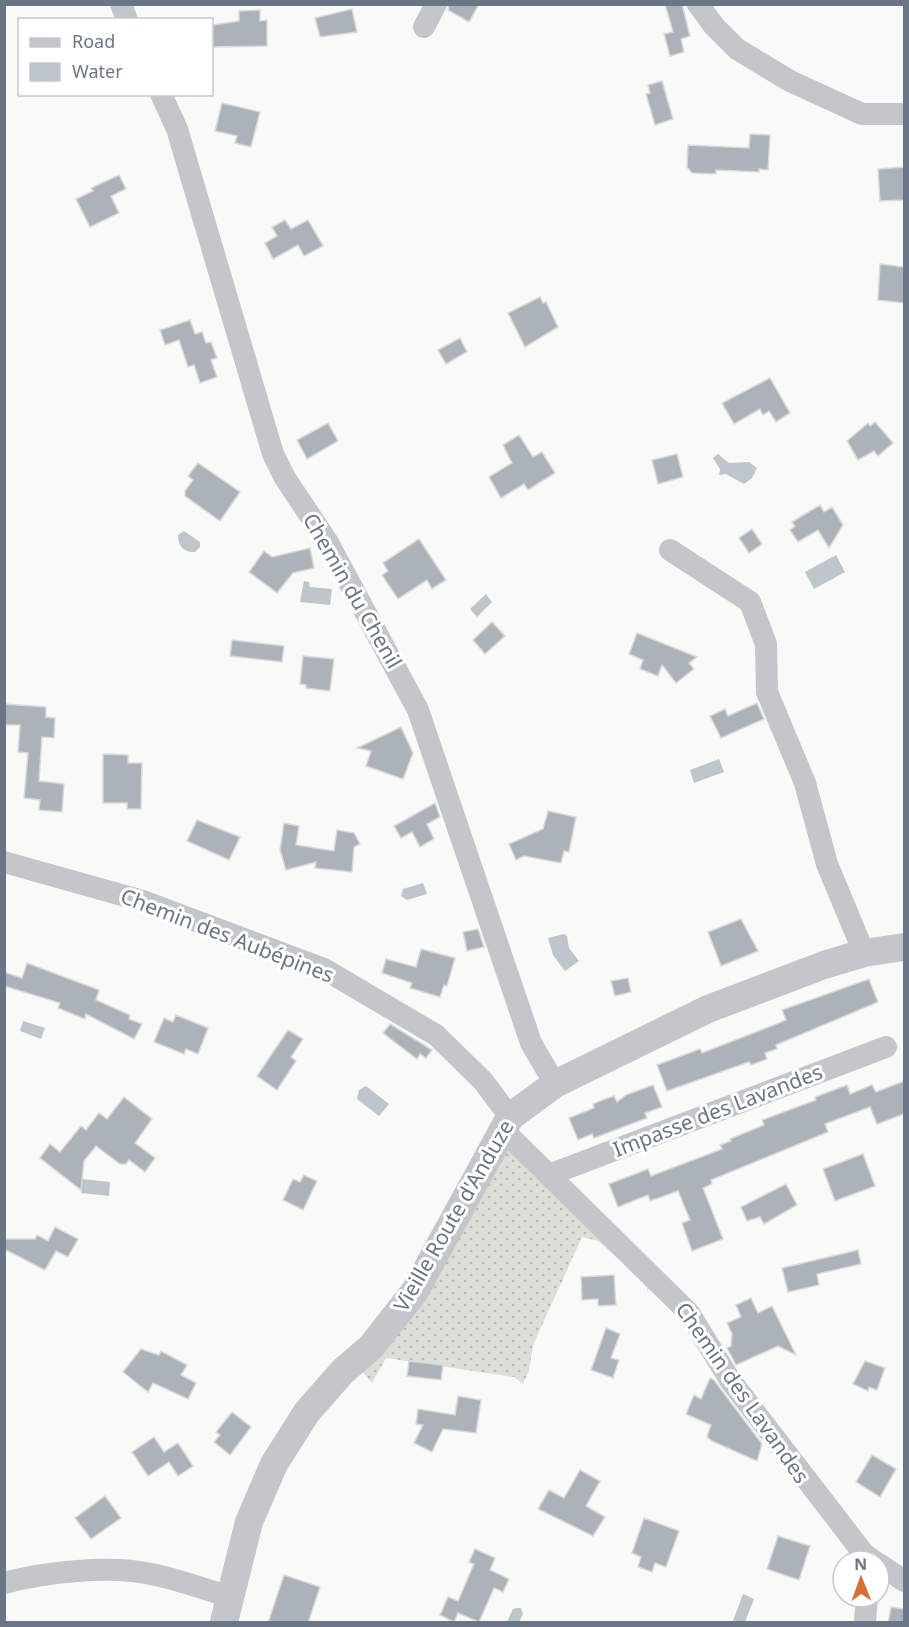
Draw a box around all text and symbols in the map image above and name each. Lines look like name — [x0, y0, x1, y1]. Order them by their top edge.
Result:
legend — [18, 18, 213, 96]
text: Road — [72, 29, 115, 53]
text: Water — [72, 59, 123, 83]
street label: Chemin du Chenil — [297, 508, 409, 673]
street label: Chemin des Aubépines — [117, 881, 338, 989]
street label: Impasse des Lavandes — [609, 1057, 826, 1163]
street label: Vieille Route d'Anduze — [387, 1114, 520, 1317]
street label: Chemin des Lavandes — [670, 1296, 816, 1488]
north arrow — [831, 1549, 891, 1609]
text: N — [854, 1553, 867, 1575]

